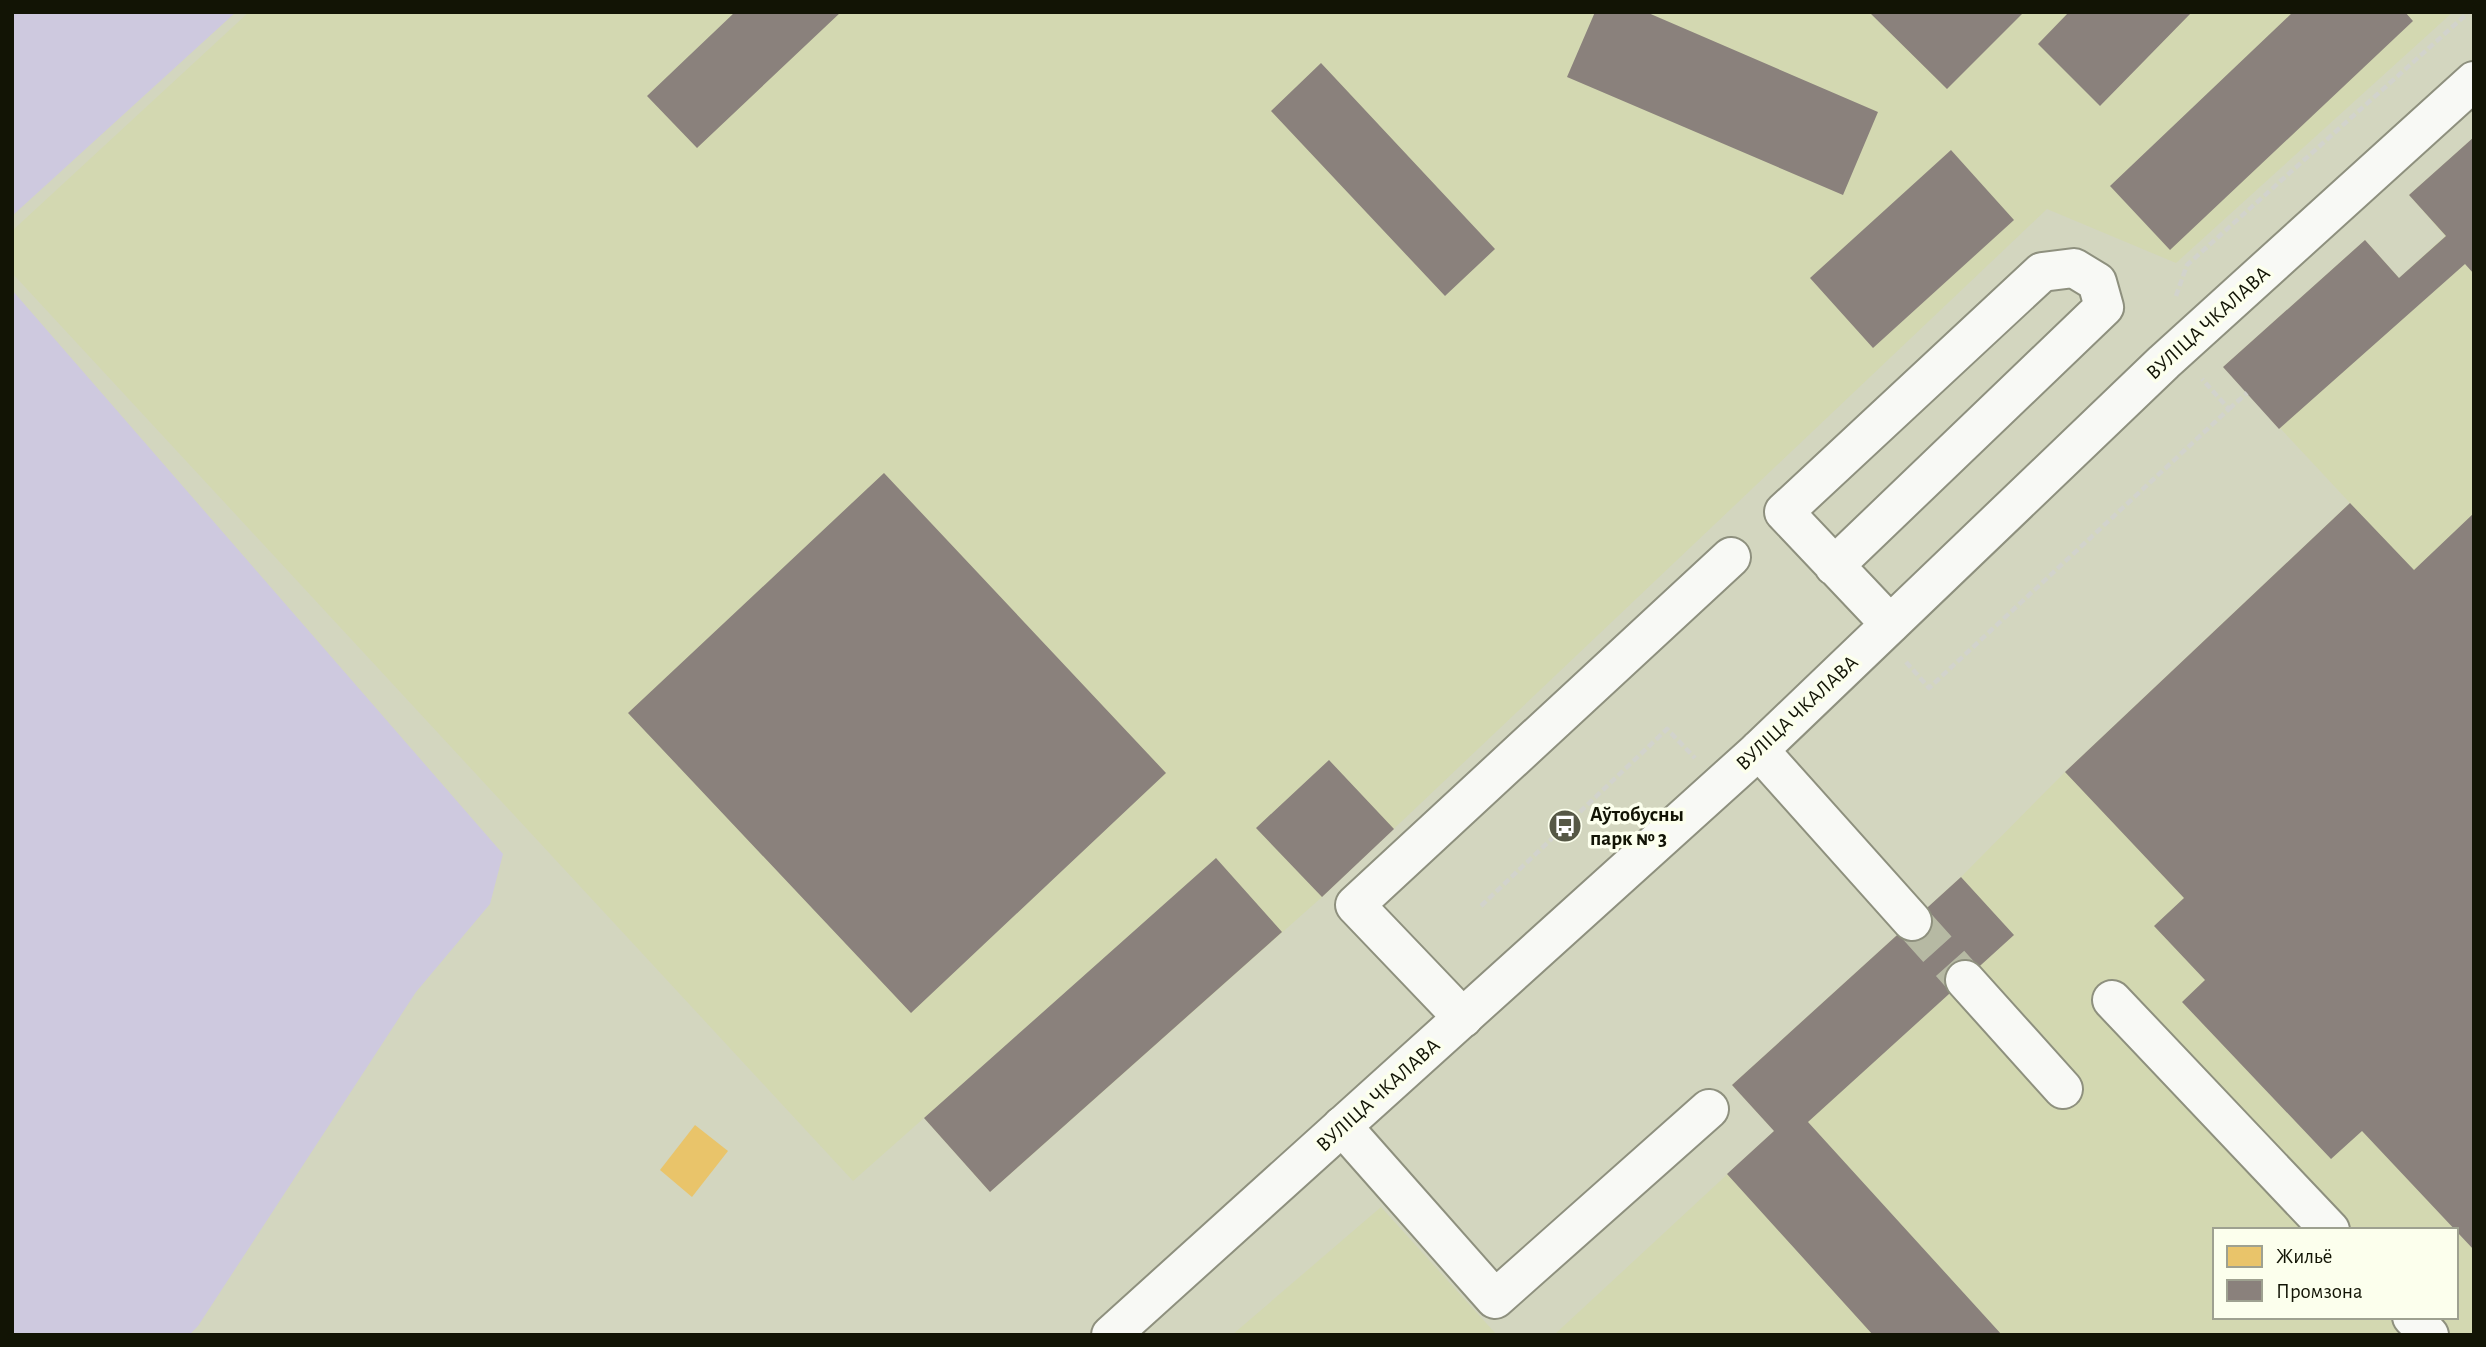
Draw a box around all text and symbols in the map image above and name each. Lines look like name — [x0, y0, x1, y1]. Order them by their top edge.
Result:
street label: ВУЛІЦА ЧКАЛАВА — [2142, 262, 2274, 384]
street label: ВУЛІЦА ЧКАЛАВА — [1732, 651, 1862, 775]
place label: Аўтобусны парк № 3 — [1590, 804, 1684, 849]
bus stop icon: Аўтобусны парк № 3 — [1546, 807, 1584, 845]
street label: ВУЛІЦА ЧКАЛАВА — [1312, 1034, 1444, 1156]
legend — [2213, 1228, 2458, 1319]
text: Жильё — [2276, 1246, 2332, 1267]
text: Промзона — [2276, 1281, 2363, 1302]

